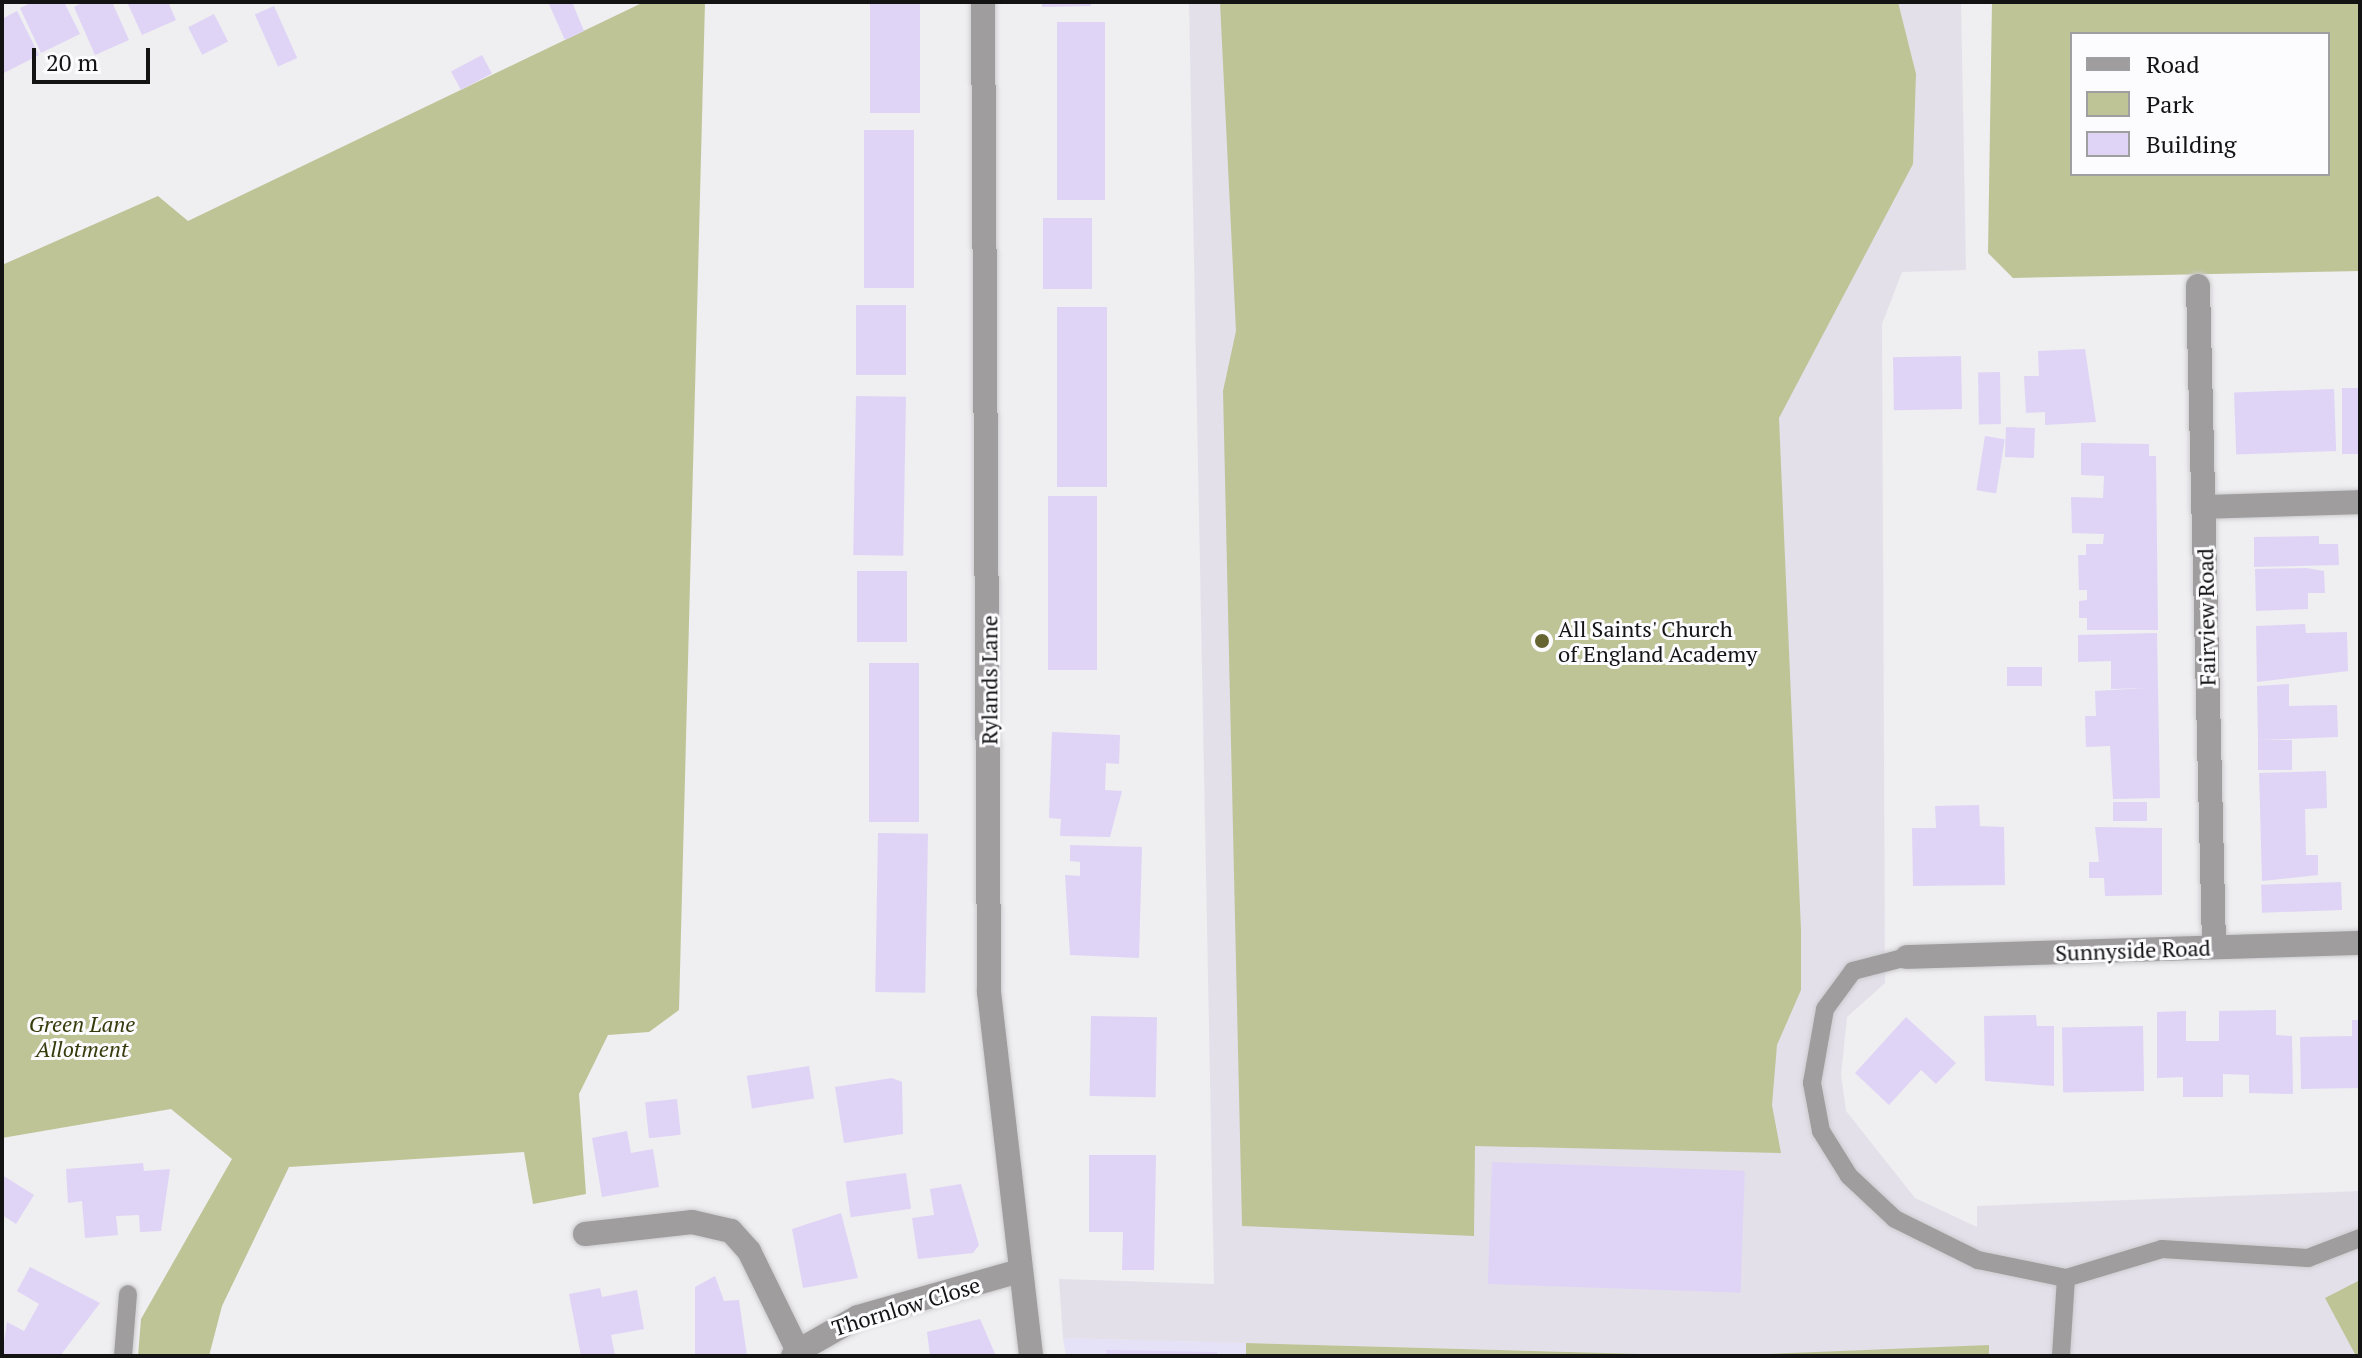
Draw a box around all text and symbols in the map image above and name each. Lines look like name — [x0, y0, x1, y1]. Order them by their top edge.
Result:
scale bar — [36, 32, 154, 82]
legend — [2070, 32, 2330, 176]
text: 20 m — [46, 46, 98, 78]
text: Road — [2146, 48, 2200, 80]
text: Park — [2146, 88, 2194, 120]
text: Building — [2146, 128, 2236, 160]
street label: Fairview Road — [2192, 548, 2220, 686]
street label: Rylands Lane — [976, 615, 1002, 745]
place label: All Saints' Church of England Academy — [1558, 615, 1758, 666]
marker: All Saints' Church of England Academy — [1533, 632, 1551, 650]
street label: Sunnyside Road — [2055, 934, 2211, 966]
park label: Green Lane Allotment — [29, 1010, 135, 1062]
street label: Thornlow Close — [829, 1271, 983, 1341]

